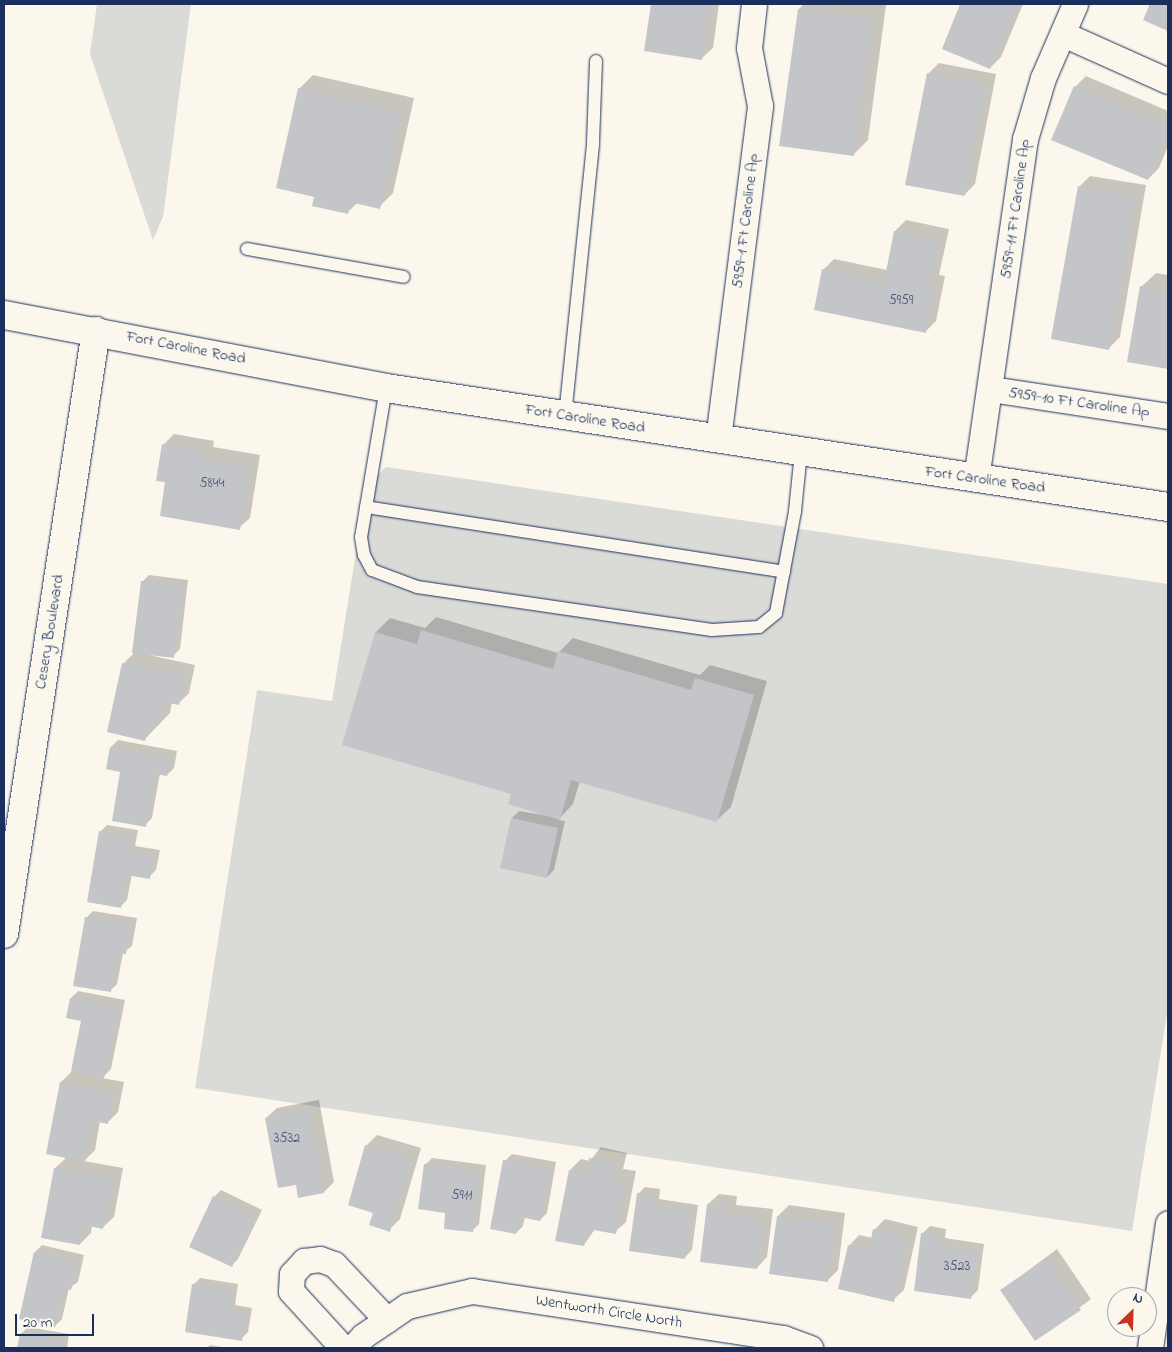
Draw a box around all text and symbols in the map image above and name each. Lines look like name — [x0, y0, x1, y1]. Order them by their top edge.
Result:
street label: 5959-11 Ft Caroline Ap — [997, 138, 1035, 280]
street label: 5959-1 Ft Caroline Ap — [728, 152, 764, 290]
house number: 5959 — [889, 293, 913, 309]
street label: Fort Caroline Road — [125, 327, 247, 369]
street label: 5959-10 Ft Caroline Ap — [1007, 384, 1151, 422]
street label: Fort Caroline Road — [524, 400, 646, 438]
street label: Fort Caroline Road — [924, 462, 1046, 498]
house number: 5844 — [200, 476, 224, 492]
street label: Cesery Boulevard — [31, 573, 69, 691]
house number: 3532 — [274, 1131, 300, 1147]
house number: 5911 — [451, 1188, 473, 1204]
house number: 3523 — [944, 1259, 970, 1275]
north arrow — [1107, 1287, 1157, 1337]
text: N — [1129, 1287, 1146, 1310]
street label: Wentworth Circle North — [534, 1291, 684, 1333]
scale bar — [18, 1304, 96, 1336]
text: 20 m — [23, 1312, 52, 1334]

